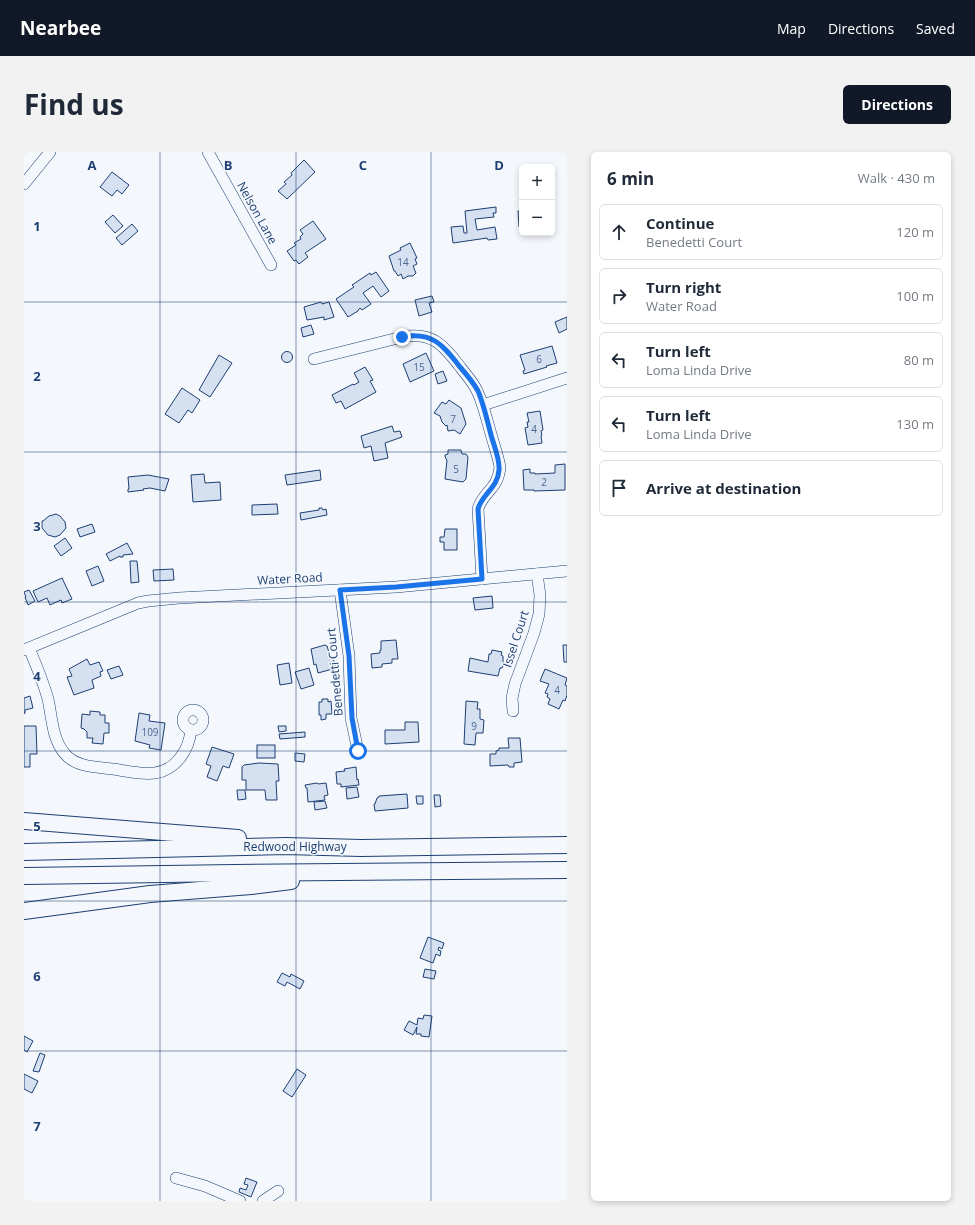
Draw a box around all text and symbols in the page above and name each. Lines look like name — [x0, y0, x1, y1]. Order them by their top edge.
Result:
text: Nearbee — [20, 15, 101, 41]
text: Map — [777, 19, 806, 38]
text: Directions — [828, 19, 894, 38]
text: Saved — [916, 19, 955, 38]
text: Find us — [24, 85, 124, 123]
button: Directions — [843, 85, 951, 124]
text: A — [88, 156, 97, 174]
text: B — [224, 156, 233, 174]
text: C — [359, 156, 367, 174]
text: D — [494, 156, 504, 174]
map controls — [519, 164, 555, 236]
button: + — [519, 164, 555, 200]
text: 6 min — [607, 167, 654, 190]
text: Walk · 430 m — [858, 169, 935, 187]
street label: Nelson Lane — [233, 178, 282, 247]
button: − — [519, 200, 555, 236]
text: Continue — [646, 213, 714, 233]
text: 1 — [33, 217, 41, 235]
icon: ahead — [608, 221, 630, 243]
text: 120 m — [896, 223, 934, 241]
text: Benedetti Court — [646, 233, 742, 251]
house number: 14 — [397, 255, 409, 269]
text: Turn right — [646, 277, 721, 297]
icon: right — [608, 285, 630, 307]
text: 100 m — [896, 287, 934, 305]
text: Water Road — [646, 297, 717, 315]
route end — [393, 328, 411, 346]
text: Turn left — [646, 341, 711, 361]
icon: left — [608, 349, 630, 371]
text: 80 m — [904, 351, 934, 369]
house number: 6 — [536, 352, 542, 366]
house number: 15 — [413, 360, 425, 374]
text: Loma Linda Drive — [646, 361, 752, 379]
text: 2 — [33, 367, 41, 385]
text: Turn left — [646, 405, 711, 425]
house number: 7 — [450, 412, 456, 426]
icon: left — [608, 413, 630, 435]
text: 130 m — [896, 415, 934, 433]
house number: 4 — [531, 422, 537, 436]
text: Loma Linda Drive — [646, 425, 752, 443]
house number: 5 — [453, 462, 459, 476]
house number: 2 — [541, 475, 547, 489]
icon: arrive — [608, 477, 630, 499]
text: Arrive at destination — [646, 478, 801, 498]
text: 3 — [33, 517, 41, 535]
street label: Water Road — [257, 568, 323, 589]
street label: Issel Court — [498, 608, 533, 670]
street label: Benedetti Court — [322, 627, 347, 717]
text: 4 — [33, 667, 41, 685]
house number: 4 — [554, 683, 560, 697]
house number: 9 — [471, 719, 477, 733]
house number: 109 — [141, 725, 159, 739]
route start — [349, 742, 367, 760]
text: 5 — [33, 817, 41, 835]
street label: Redwood Highway — [243, 838, 348, 855]
text: 6 — [33, 967, 41, 985]
text: 7 — [33, 1117, 41, 1135]

